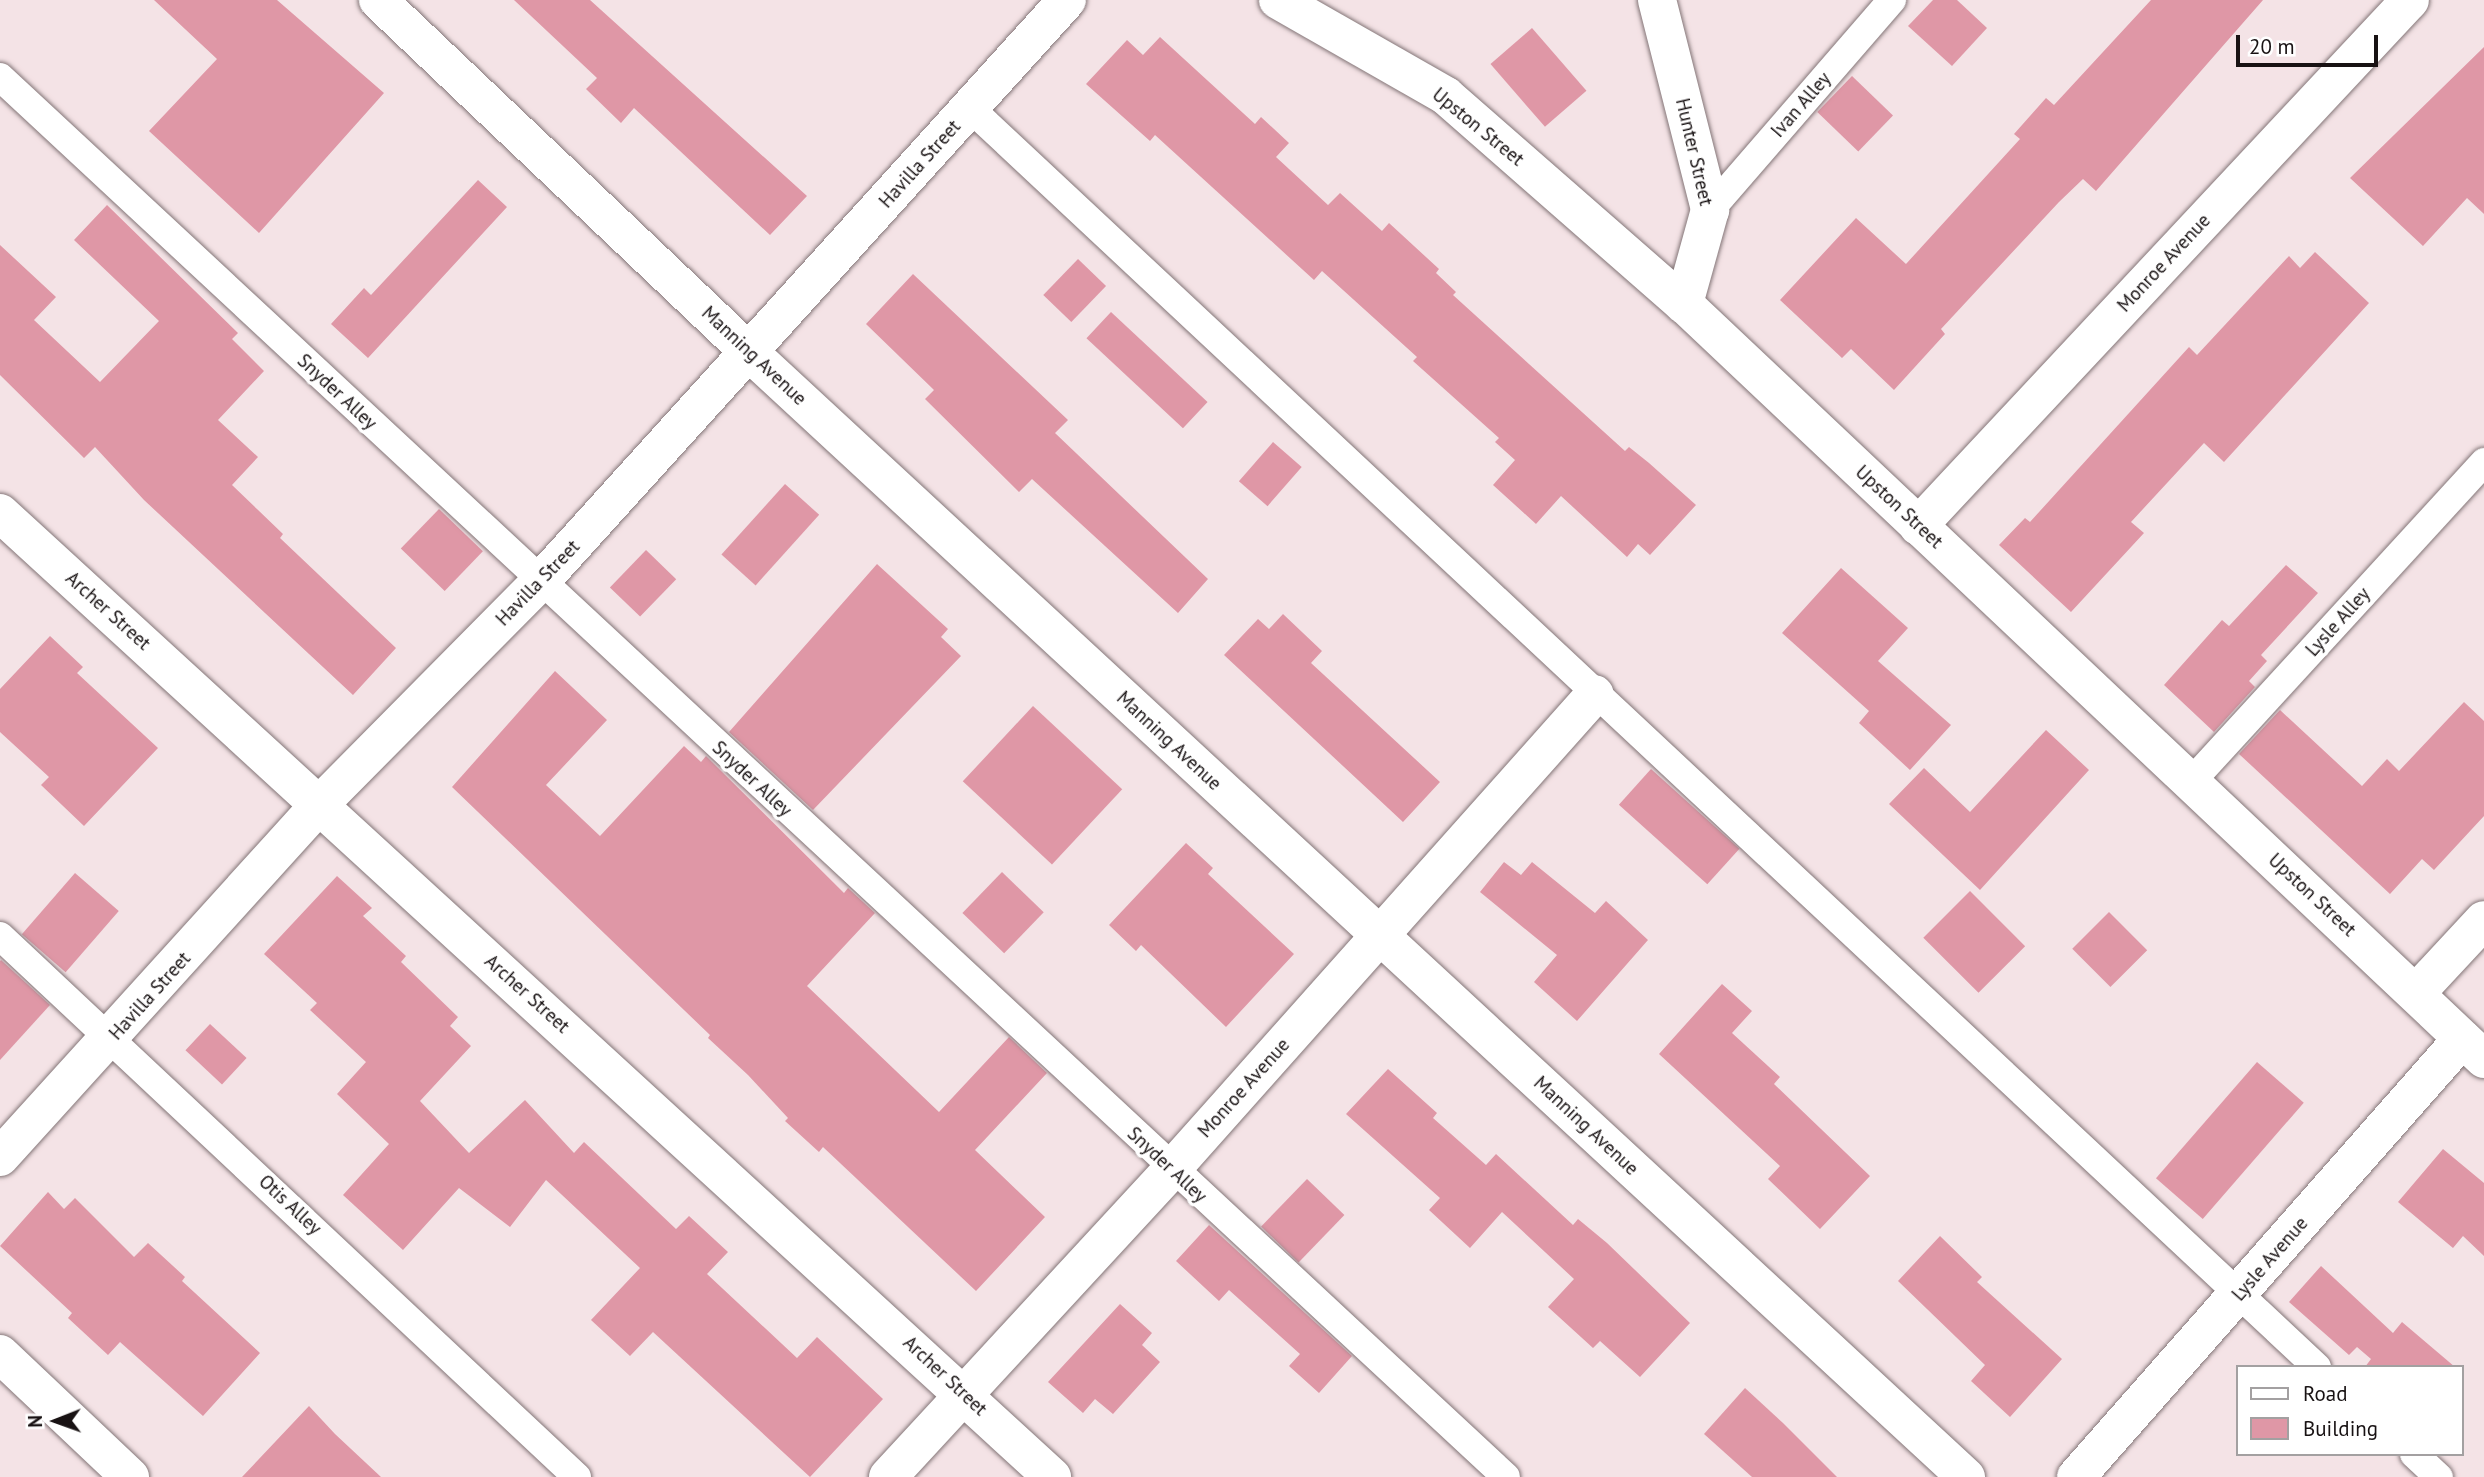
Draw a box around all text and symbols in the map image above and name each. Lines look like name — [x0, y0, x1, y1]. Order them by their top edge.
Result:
scale bar — [2239, 21, 2381, 65]
text: 20 m — [2249, 33, 2295, 60]
street label: Ivan Alley — [1766, 67, 1836, 143]
street label: Upston Street — [1428, 83, 1528, 171]
street label: Hunter Street — [1671, 96, 1717, 208]
street label: Havilla Street — [875, 115, 965, 213]
street label: Monroe Avenue — [2113, 209, 2215, 317]
street label: Manning Avenue — [697, 302, 811, 410]
street label: Snyder Alley — [292, 349, 382, 435]
street label: Upston Street — [1851, 461, 1947, 553]
street label: Havilla Street — [491, 535, 585, 631]
street label: Archer Street — [61, 567, 155, 655]
street label: Lysle Alley — [2301, 583, 2375, 661]
street label: Manning Avenue — [1112, 687, 1226, 795]
street label: Snyder Alley — [707, 736, 797, 822]
street label: Upston Street — [2264, 849, 2360, 941]
street label: Havilla Street — [105, 947, 195, 1045]
street label: Archer Street — [480, 950, 574, 1038]
street label: Monroe Avenue — [1193, 1033, 1295, 1143]
street label: Manning Avenue — [1529, 1072, 1643, 1180]
street label: Snyder Alley — [1122, 1122, 1212, 1208]
street label: Otis Alley — [254, 1170, 326, 1240]
street label: Lysle Avenue — [2227, 1212, 2313, 1306]
street label: Archer Street — [898, 1331, 992, 1421]
legend — [2236, 1365, 2463, 1456]
text: Road — [2303, 1380, 2347, 1407]
north arrow — [21, 1386, 91, 1456]
text: N — [23, 1415, 47, 1428]
text: Building — [2303, 1415, 2378, 1442]

